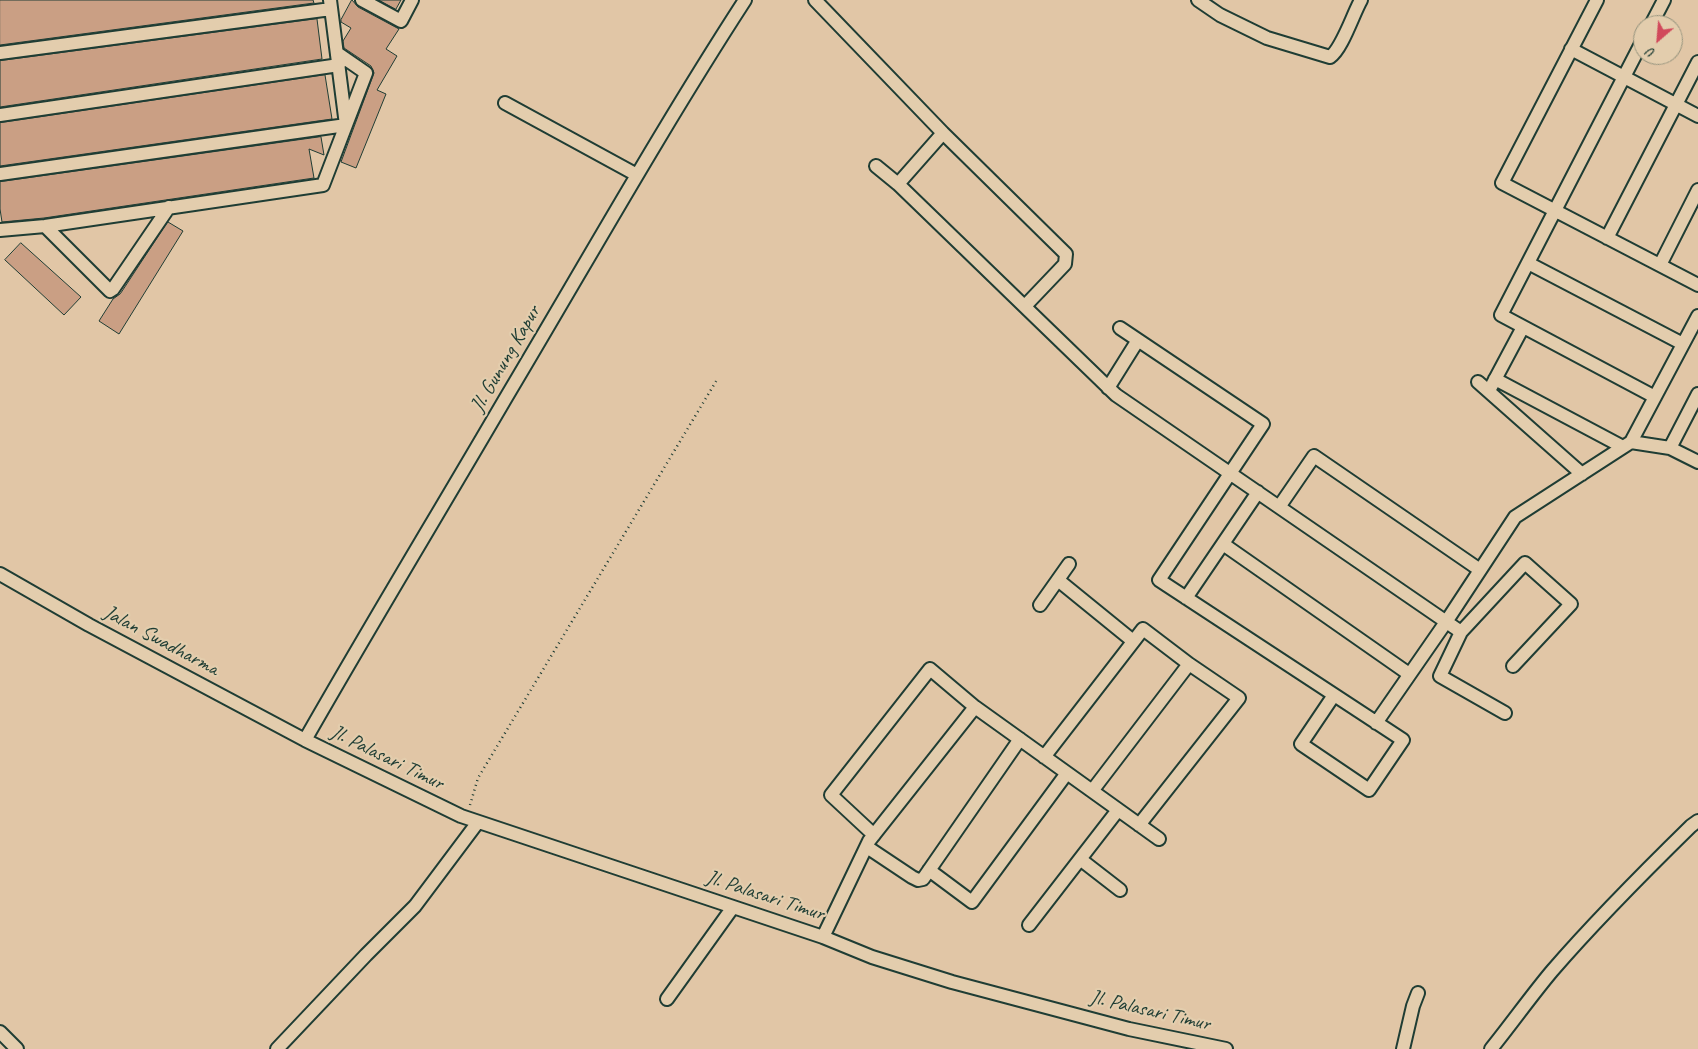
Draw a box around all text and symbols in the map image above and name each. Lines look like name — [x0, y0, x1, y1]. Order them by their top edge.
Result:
north arrow — [1633, 15, 1683, 65]
text: U — [1645, 44, 1658, 62]
street label: Jl. Gunung Kapur — [465, 301, 547, 417]
street label: Jalan Swadharma — [99, 600, 223, 682]
street label: Jl. Palasari Timur — [326, 720, 448, 796]
street label: Jl. Palasari Timur — [703, 865, 827, 927]
street label: Jl. Palasari Timur — [1087, 985, 1213, 1037]

